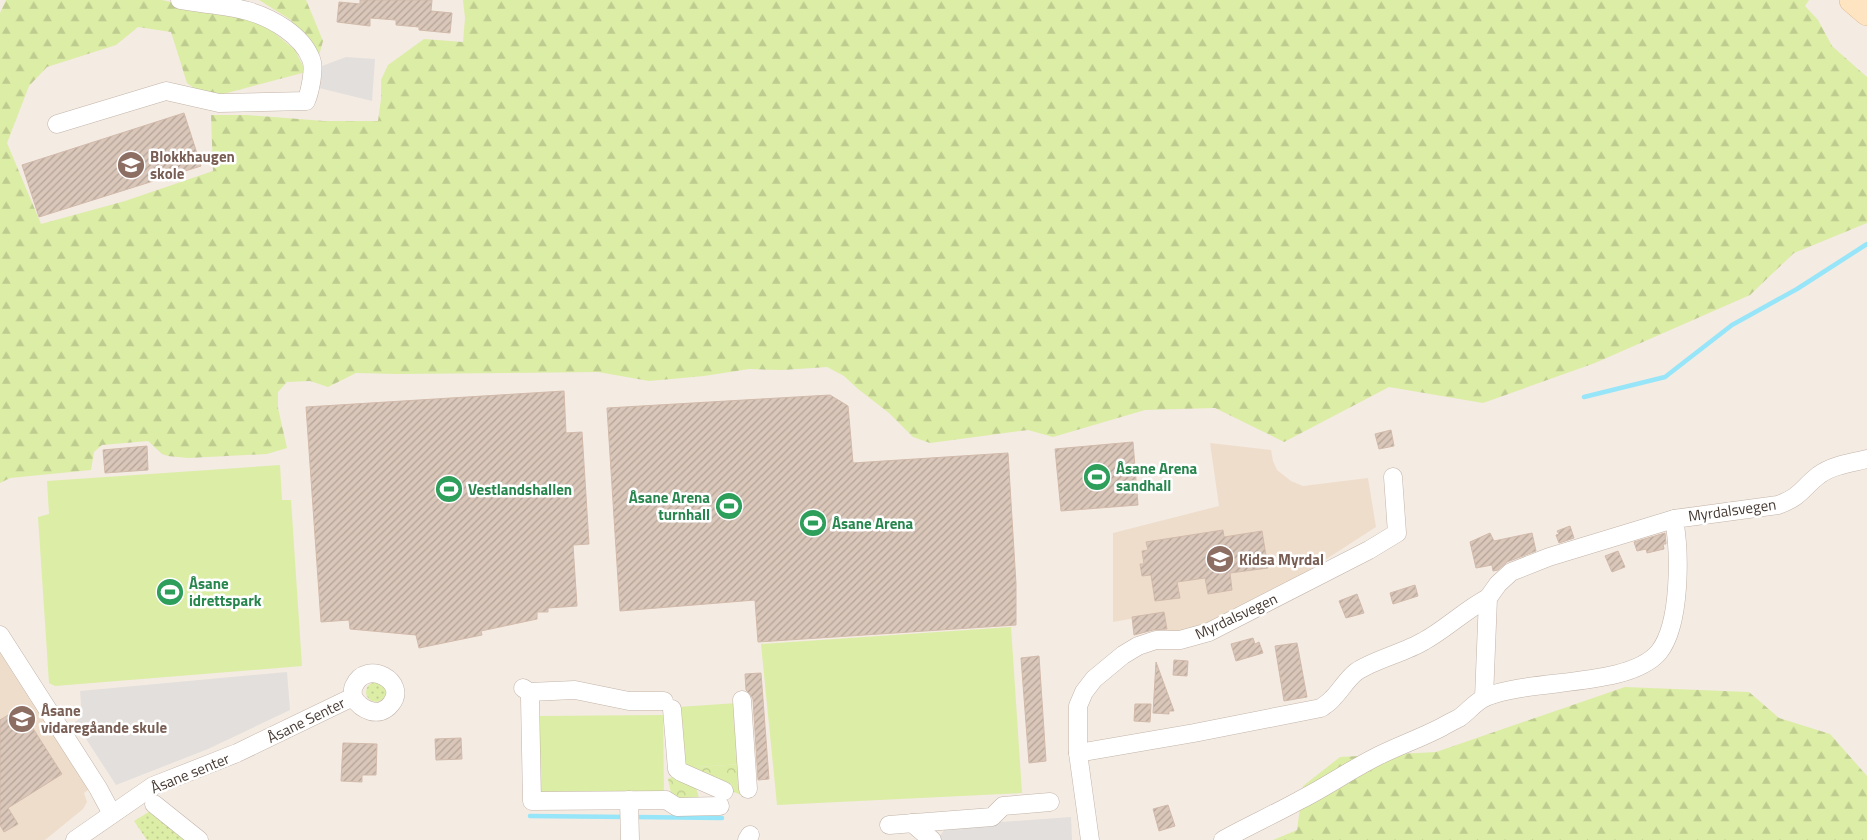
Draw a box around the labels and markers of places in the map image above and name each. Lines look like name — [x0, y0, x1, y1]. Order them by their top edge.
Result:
place label: Blokkhaugen skole — [150, 145, 235, 185]
school or university icon: Blokkhaugen skole — [116, 150, 146, 180]
place label: Åsane Arena sandhall — [1116, 457, 1198, 497]
sports icon: Åsane Arena sandhall — [1082, 462, 1112, 492]
sports icon: Vestlandshallen — [434, 474, 464, 504]
place label: Vestlandshallen — [468, 478, 572, 501]
place label: Åsane Arena turnhall — [629, 486, 710, 526]
sports icon: Åsane Arena turnhall — [714, 491, 744, 521]
sports icon: Åsane Arena — [798, 508, 828, 538]
place label: Åsane Arena — [832, 512, 914, 535]
school or university icon: Kidsa Myrdal — [1205, 544, 1235, 574]
place label: Kidsa Myrdal — [1239, 548, 1324, 571]
place label: Åsane idrettspark — [189, 572, 262, 612]
sports icon: Åsane idrettspark — [155, 577, 185, 607]
place label: Åsane vidaregåande skule — [41, 699, 167, 739]
school or university icon: Åsane vidaregåande skule — [7, 704, 37, 734]

